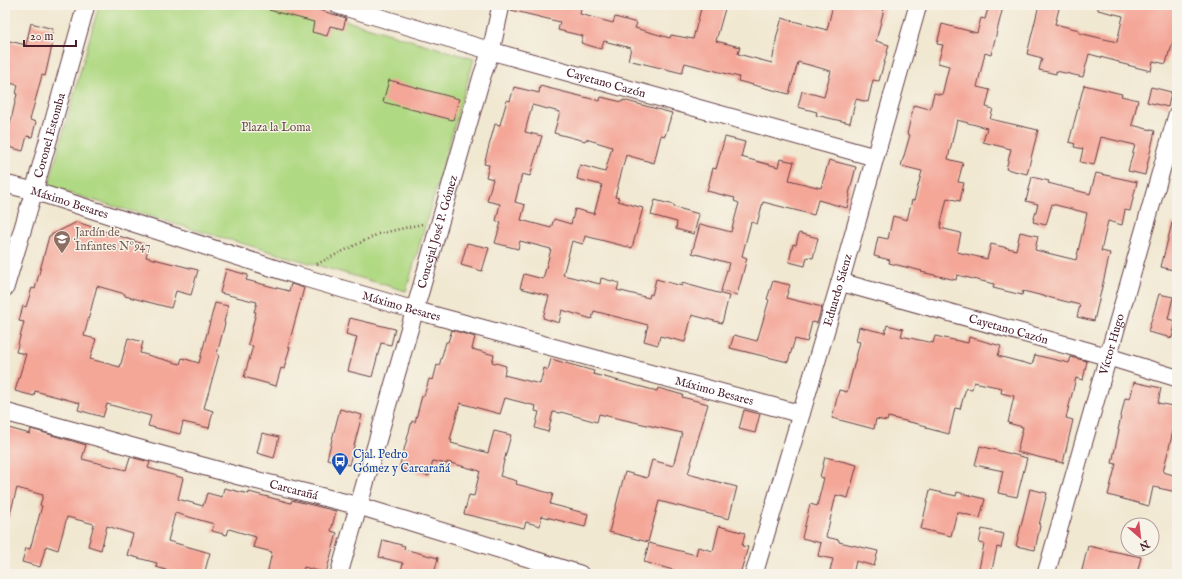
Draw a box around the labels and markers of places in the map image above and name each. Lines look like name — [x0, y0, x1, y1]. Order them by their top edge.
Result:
place label: Jardín de Infantes Nº947 — [73, 225, 151, 254]
school or university icon: Jardín de Infantes Nº947 — [52, 229, 72, 254]
place label: Cjal. Pedro Gómez y Carcarañá — [353, 447, 451, 476]
bus stop icon: Cjal. Pedro Gómez y Carcarañá — [330, 451, 350, 476]

